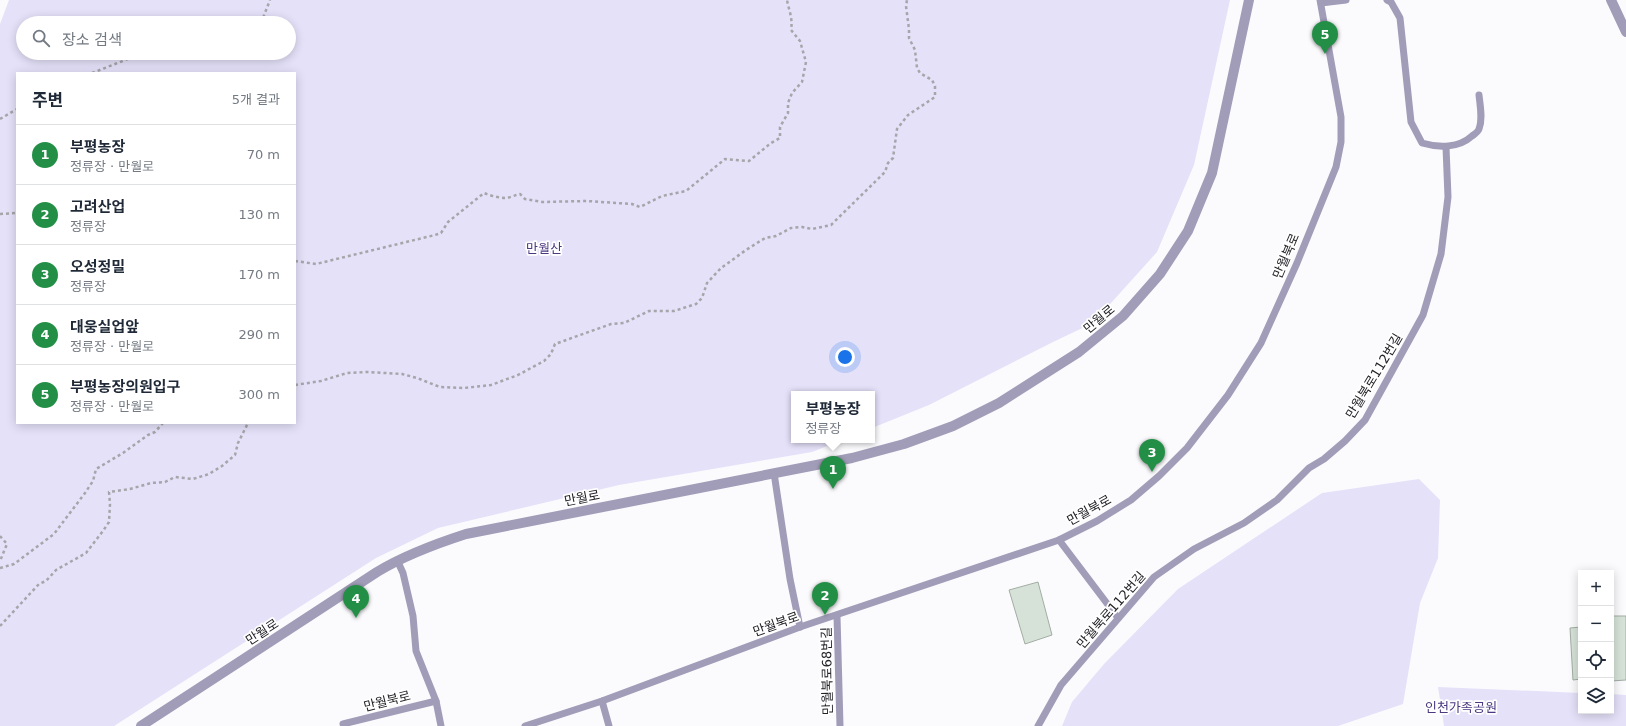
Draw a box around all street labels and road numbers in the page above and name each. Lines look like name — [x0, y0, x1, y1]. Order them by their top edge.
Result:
street label: 만월북로 — [1270, 231, 1302, 281]
street label: 만월로 — [1080, 302, 1118, 336]
street label: 만월북로112번길 — [1343, 331, 1405, 421]
street label: 만월로 — [563, 487, 601, 509]
street label: 만월북로 — [1064, 492, 1114, 528]
street label: 만월북로112번길 — [1074, 569, 1148, 651]
street label: 만월북로 — [751, 609, 801, 639]
street label: 만월로 — [243, 616, 281, 648]
street label: 만월북로68번길 — [819, 627, 835, 715]
street label: 만월북로 — [362, 688, 412, 714]

